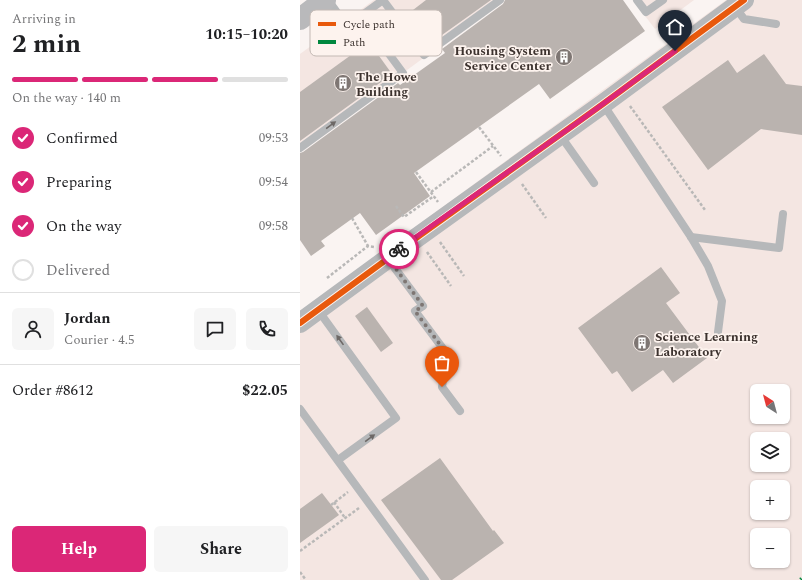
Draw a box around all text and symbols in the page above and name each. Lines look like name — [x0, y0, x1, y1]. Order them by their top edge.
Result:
text: Arriving in — [12, 9, 76, 29]
legend — [310, 10, 442, 56]
pin — [658, 10, 692, 51]
text: Cycle path — [343, 16, 395, 33]
icon: home — [664, 16, 686, 38]
text: 10:15–10:20 — [205, 23, 288, 46]
text: 2 min — [12, 24, 81, 64]
text: Path — [343, 34, 365, 51]
place label: Housing System Service Center — [455, 41, 551, 76]
building icon: Housing System Service Center — [554, 47, 574, 67]
place label: The Howe Building — [356, 67, 417, 102]
building icon: The Howe Building — [333, 73, 353, 93]
text: On the way · 140 m — [12, 88, 121, 108]
one-way arrow — [326, 121, 337, 129]
icon: check — [12, 127, 34, 149]
text: Confirmed — [46, 127, 118, 150]
text: 09:53 — [259, 128, 288, 148]
icon: check — [12, 171, 34, 193]
text: Preparing — [46, 171, 112, 194]
text: 09:54 — [259, 172, 288, 192]
icon: check — [12, 215, 34, 237]
text: On the way — [46, 215, 121, 238]
text: 09:58 — [259, 216, 288, 236]
courier — [379, 229, 419, 269]
icon: bike — [388, 238, 410, 260]
text: Delivered — [46, 259, 110, 282]
text: Jordan — [64, 307, 111, 330]
button: person — [12, 308, 54, 350]
button: chat — [194, 308, 236, 350]
button: phone — [246, 308, 288, 350]
place label: Science Learning Laboratory — [655, 327, 758, 362]
text: Courier · 4.5 — [64, 330, 134, 350]
building icon: Science Learning Laboratory — [632, 333, 652, 353]
one-way arrow — [336, 334, 344, 345]
pin — [425, 346, 459, 387]
icon: bag — [431, 352, 453, 374]
text: Order #8612 — [12, 379, 93, 402]
text: $22.05 — [242, 379, 288, 402]
north arrow — [750, 384, 790, 424]
map controls — [750, 384, 790, 568]
button: layers — [750, 432, 790, 472]
one-way arrow — [364, 434, 375, 442]
button: + — [750, 480, 790, 520]
button: Help — [12, 526, 146, 572]
button: Share — [154, 526, 288, 572]
button: − — [750, 528, 790, 568]

